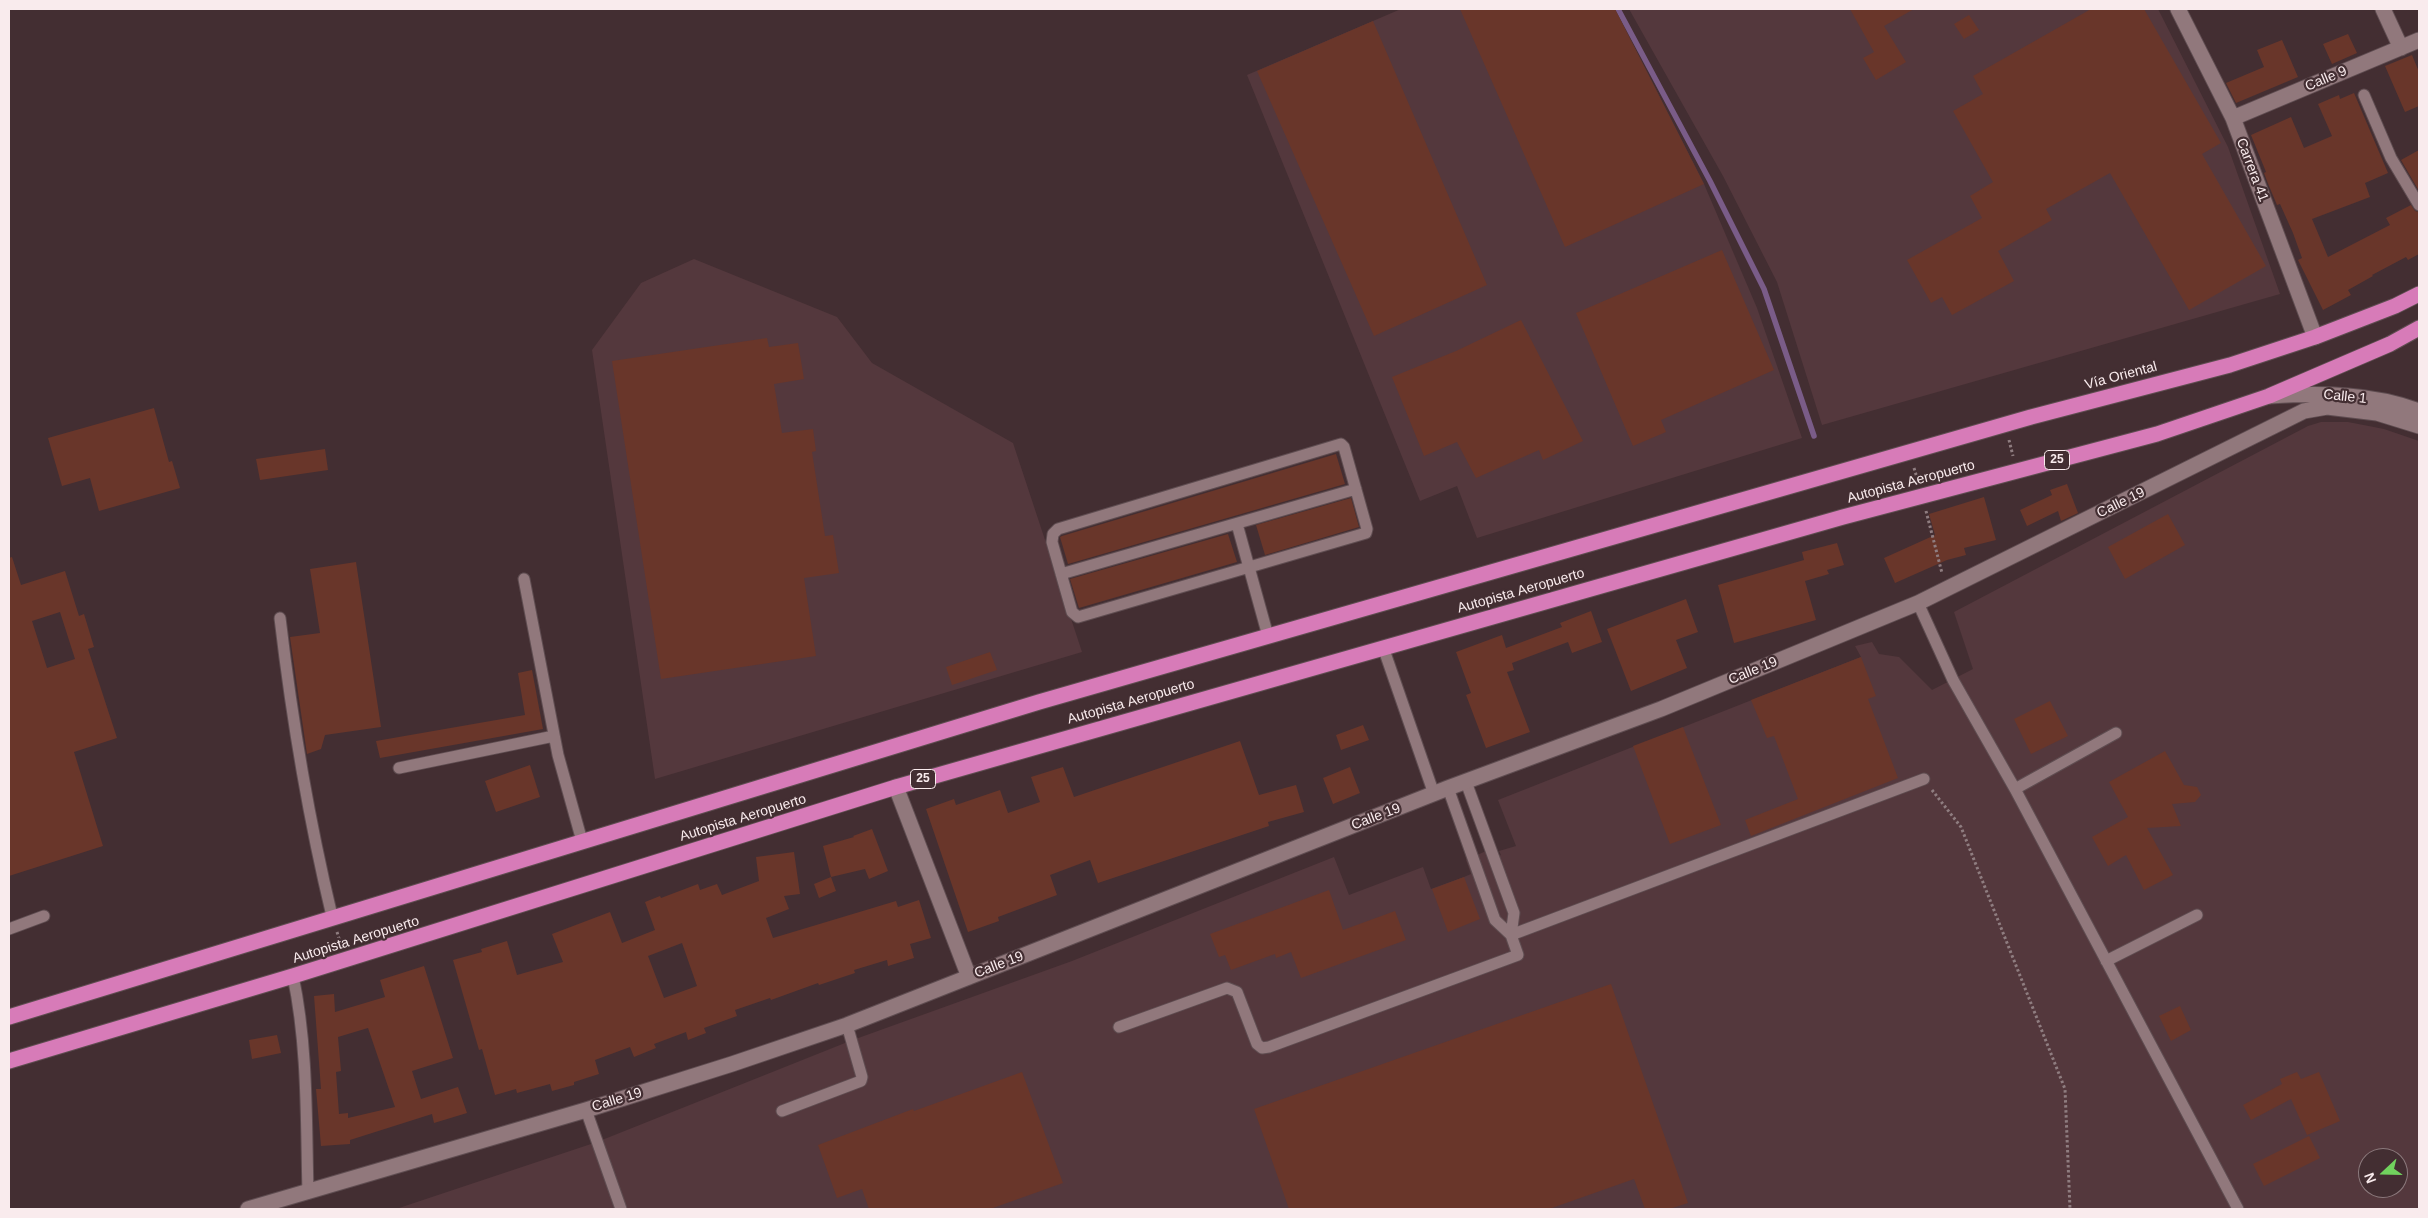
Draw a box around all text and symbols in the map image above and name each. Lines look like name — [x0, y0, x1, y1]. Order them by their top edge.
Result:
street label: Calle 9 — [2303, 63, 2349, 95]
street label: Carrera 41 — [2232, 136, 2272, 204]
street label: Vía Oriental — [2083, 358, 2159, 394]
street label: Calle 1 — [2322, 386, 2368, 408]
road number: 25 — [2044, 450, 2070, 470]
street label: Autopista Aeropuerto — [1845, 457, 1977, 507]
street label: Calle 19 — [2094, 484, 2148, 522]
street label: Autopista Aeropuerto — [1455, 565, 1587, 617]
street label: Calle 19 — [1726, 654, 1780, 688]
street label: Autopista Aeropuerto — [1065, 676, 1197, 728]
road number: 25 — [910, 770, 936, 789]
street label: Autopista Aeropuerto — [678, 791, 808, 845]
street label: Calle 19 — [1349, 800, 1403, 834]
street label: Autopista Aeropuerto — [291, 913, 421, 967]
street label: Calle 19 — [972, 948, 1026, 982]
street label: Calle 19 — [590, 1084, 644, 1116]
north arrow — [2358, 1148, 2408, 1198]
text: N — [2361, 1170, 2379, 1186]

